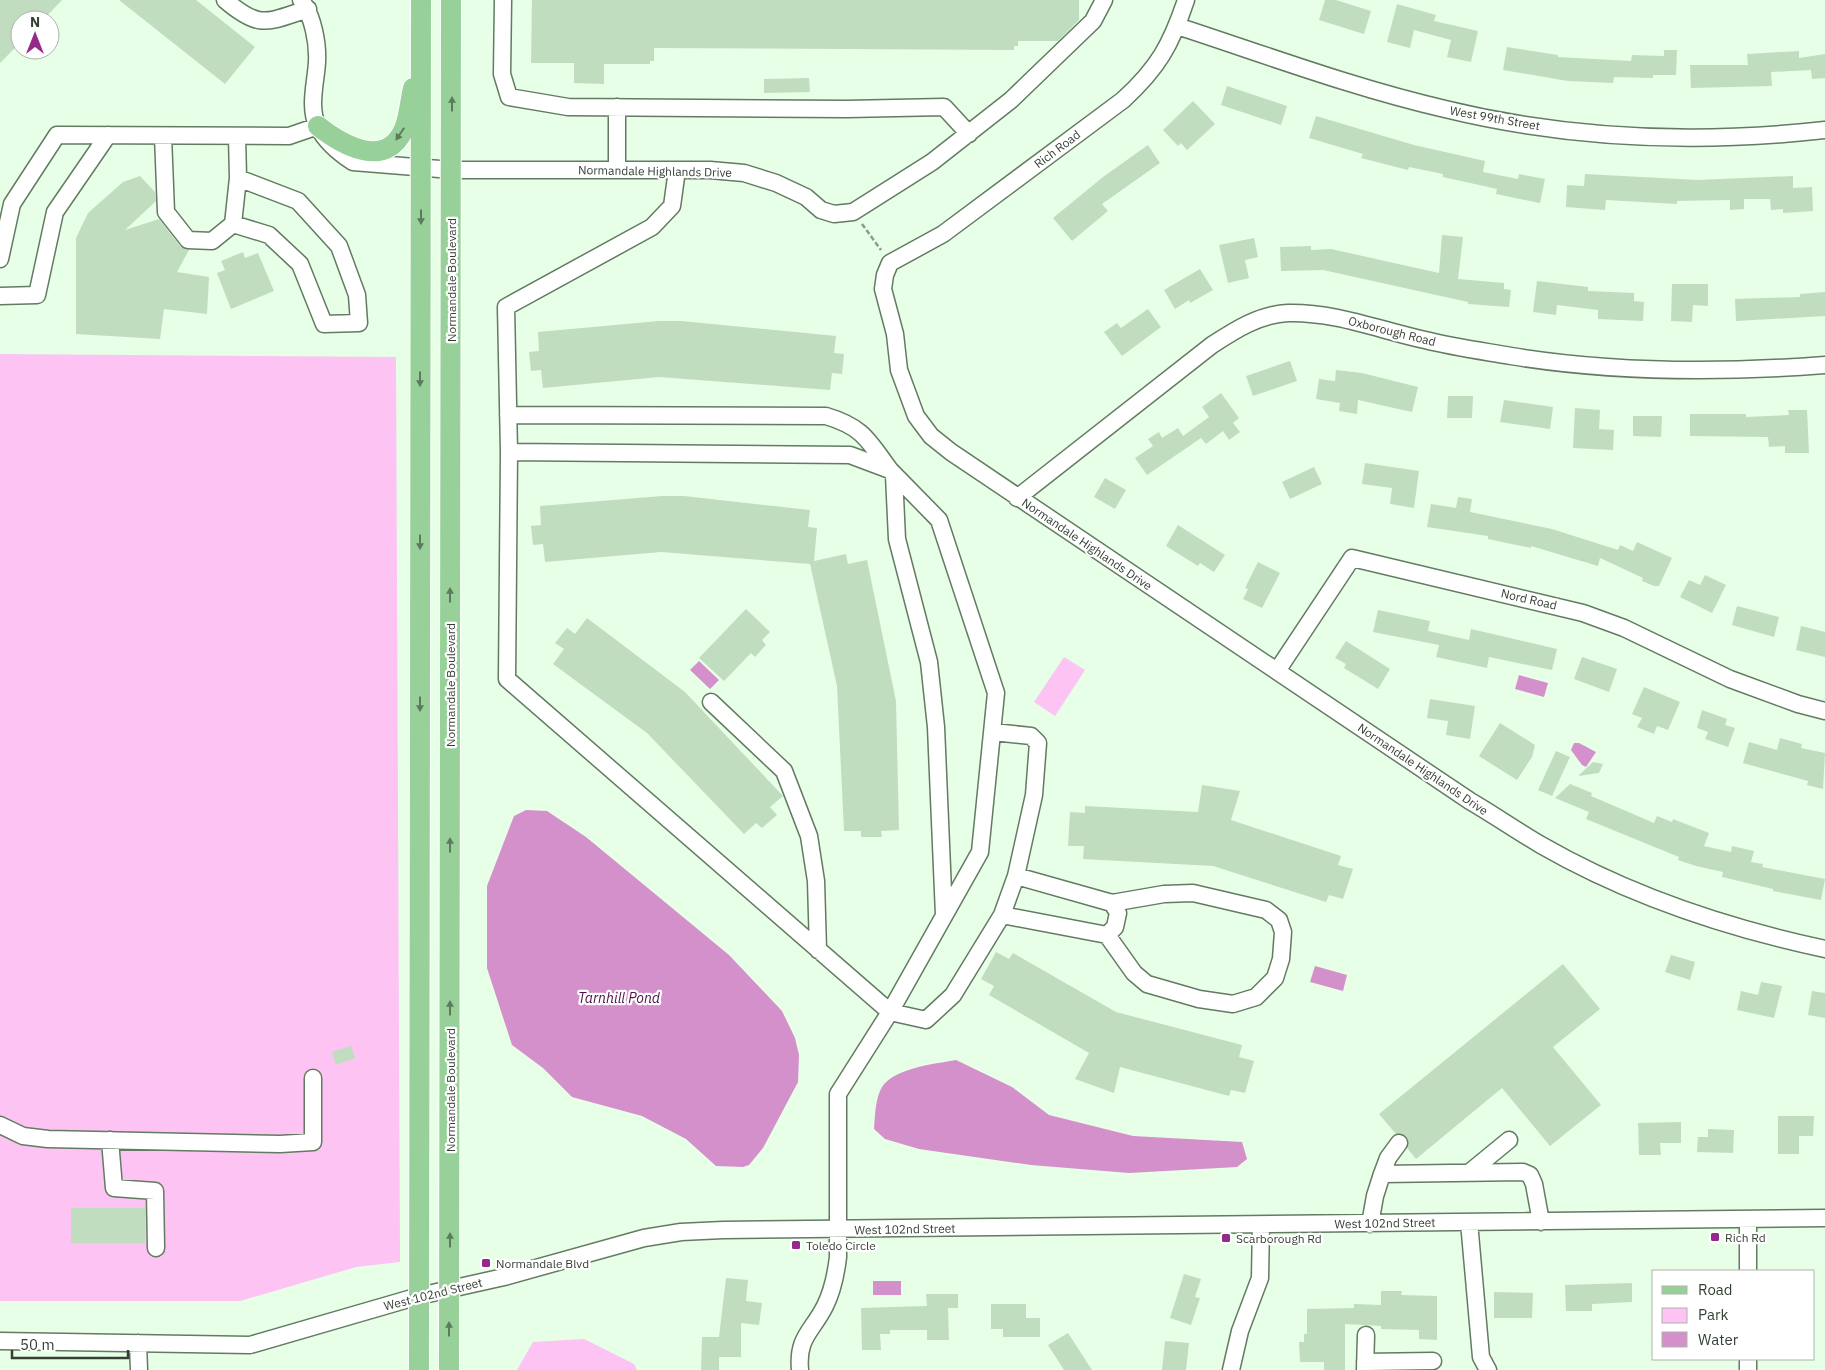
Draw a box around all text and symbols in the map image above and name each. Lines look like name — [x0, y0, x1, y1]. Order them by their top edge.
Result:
north arrow — [10, 10, 60, 60]
text: N — [30, 13, 40, 31]
one-way arrow — [448, 96, 456, 112]
street label: West 99th Street — [1449, 103, 1541, 133]
one-way arrow — [395, 127, 404, 141]
street label: Rich Road — [1031, 127, 1083, 171]
street label: Normandale Highlands Drive — [578, 162, 733, 180]
one-way arrow — [417, 209, 425, 225]
street label: Normandale Boulevard — [444, 218, 459, 342]
street label: Oxborough Road — [1347, 313, 1437, 349]
one-way arrow — [416, 371, 424, 387]
street label: Normandale Highlands Drive — [1019, 495, 1155, 593]
one-way arrow — [416, 534, 424, 550]
street label: Nord Road — [1500, 585, 1558, 613]
one-way arrow — [446, 587, 454, 603]
street label: Normandale Boulevard — [443, 623, 458, 747]
one-way arrow — [416, 696, 424, 712]
street label: Normandale Highlands Drive — [1355, 720, 1491, 818]
one-way arrow — [446, 837, 454, 853]
water label: Tarnhill Pond — [578, 989, 661, 1007]
one-way arrow — [446, 999, 454, 1015]
street label: Normandale Boulevard — [443, 1028, 458, 1152]
street label: West 102nd Street — [1334, 1215, 1436, 1231]
street label: West 102nd Street — [854, 1221, 956, 1237]
place label: Rich Rd — [1725, 1230, 1766, 1245]
place label: Scarborough Rd — [1236, 1231, 1322, 1246]
marker: Rich Rd — [1709, 1231, 1721, 1243]
one-way arrow — [446, 1232, 454, 1248]
marker: Scarborough Rd — [1220, 1232, 1232, 1244]
place label: Toledo Circle — [806, 1238, 876, 1253]
marker: Toledo Circle — [790, 1239, 802, 1251]
place label: Normandale Blvd — [496, 1256, 589, 1271]
marker: Normandale Blvd — [480, 1257, 492, 1269]
legend — [1652, 1270, 1815, 1360]
street label: West 102nd Street — [382, 1275, 484, 1313]
text: Road — [1698, 1280, 1733, 1299]
text: Park — [1698, 1305, 1728, 1324]
one-way arrow — [445, 1321, 453, 1337]
scale bar — [12, 1328, 129, 1360]
text: Water — [1698, 1330, 1739, 1349]
text: 50 m — [20, 1335, 55, 1354]

